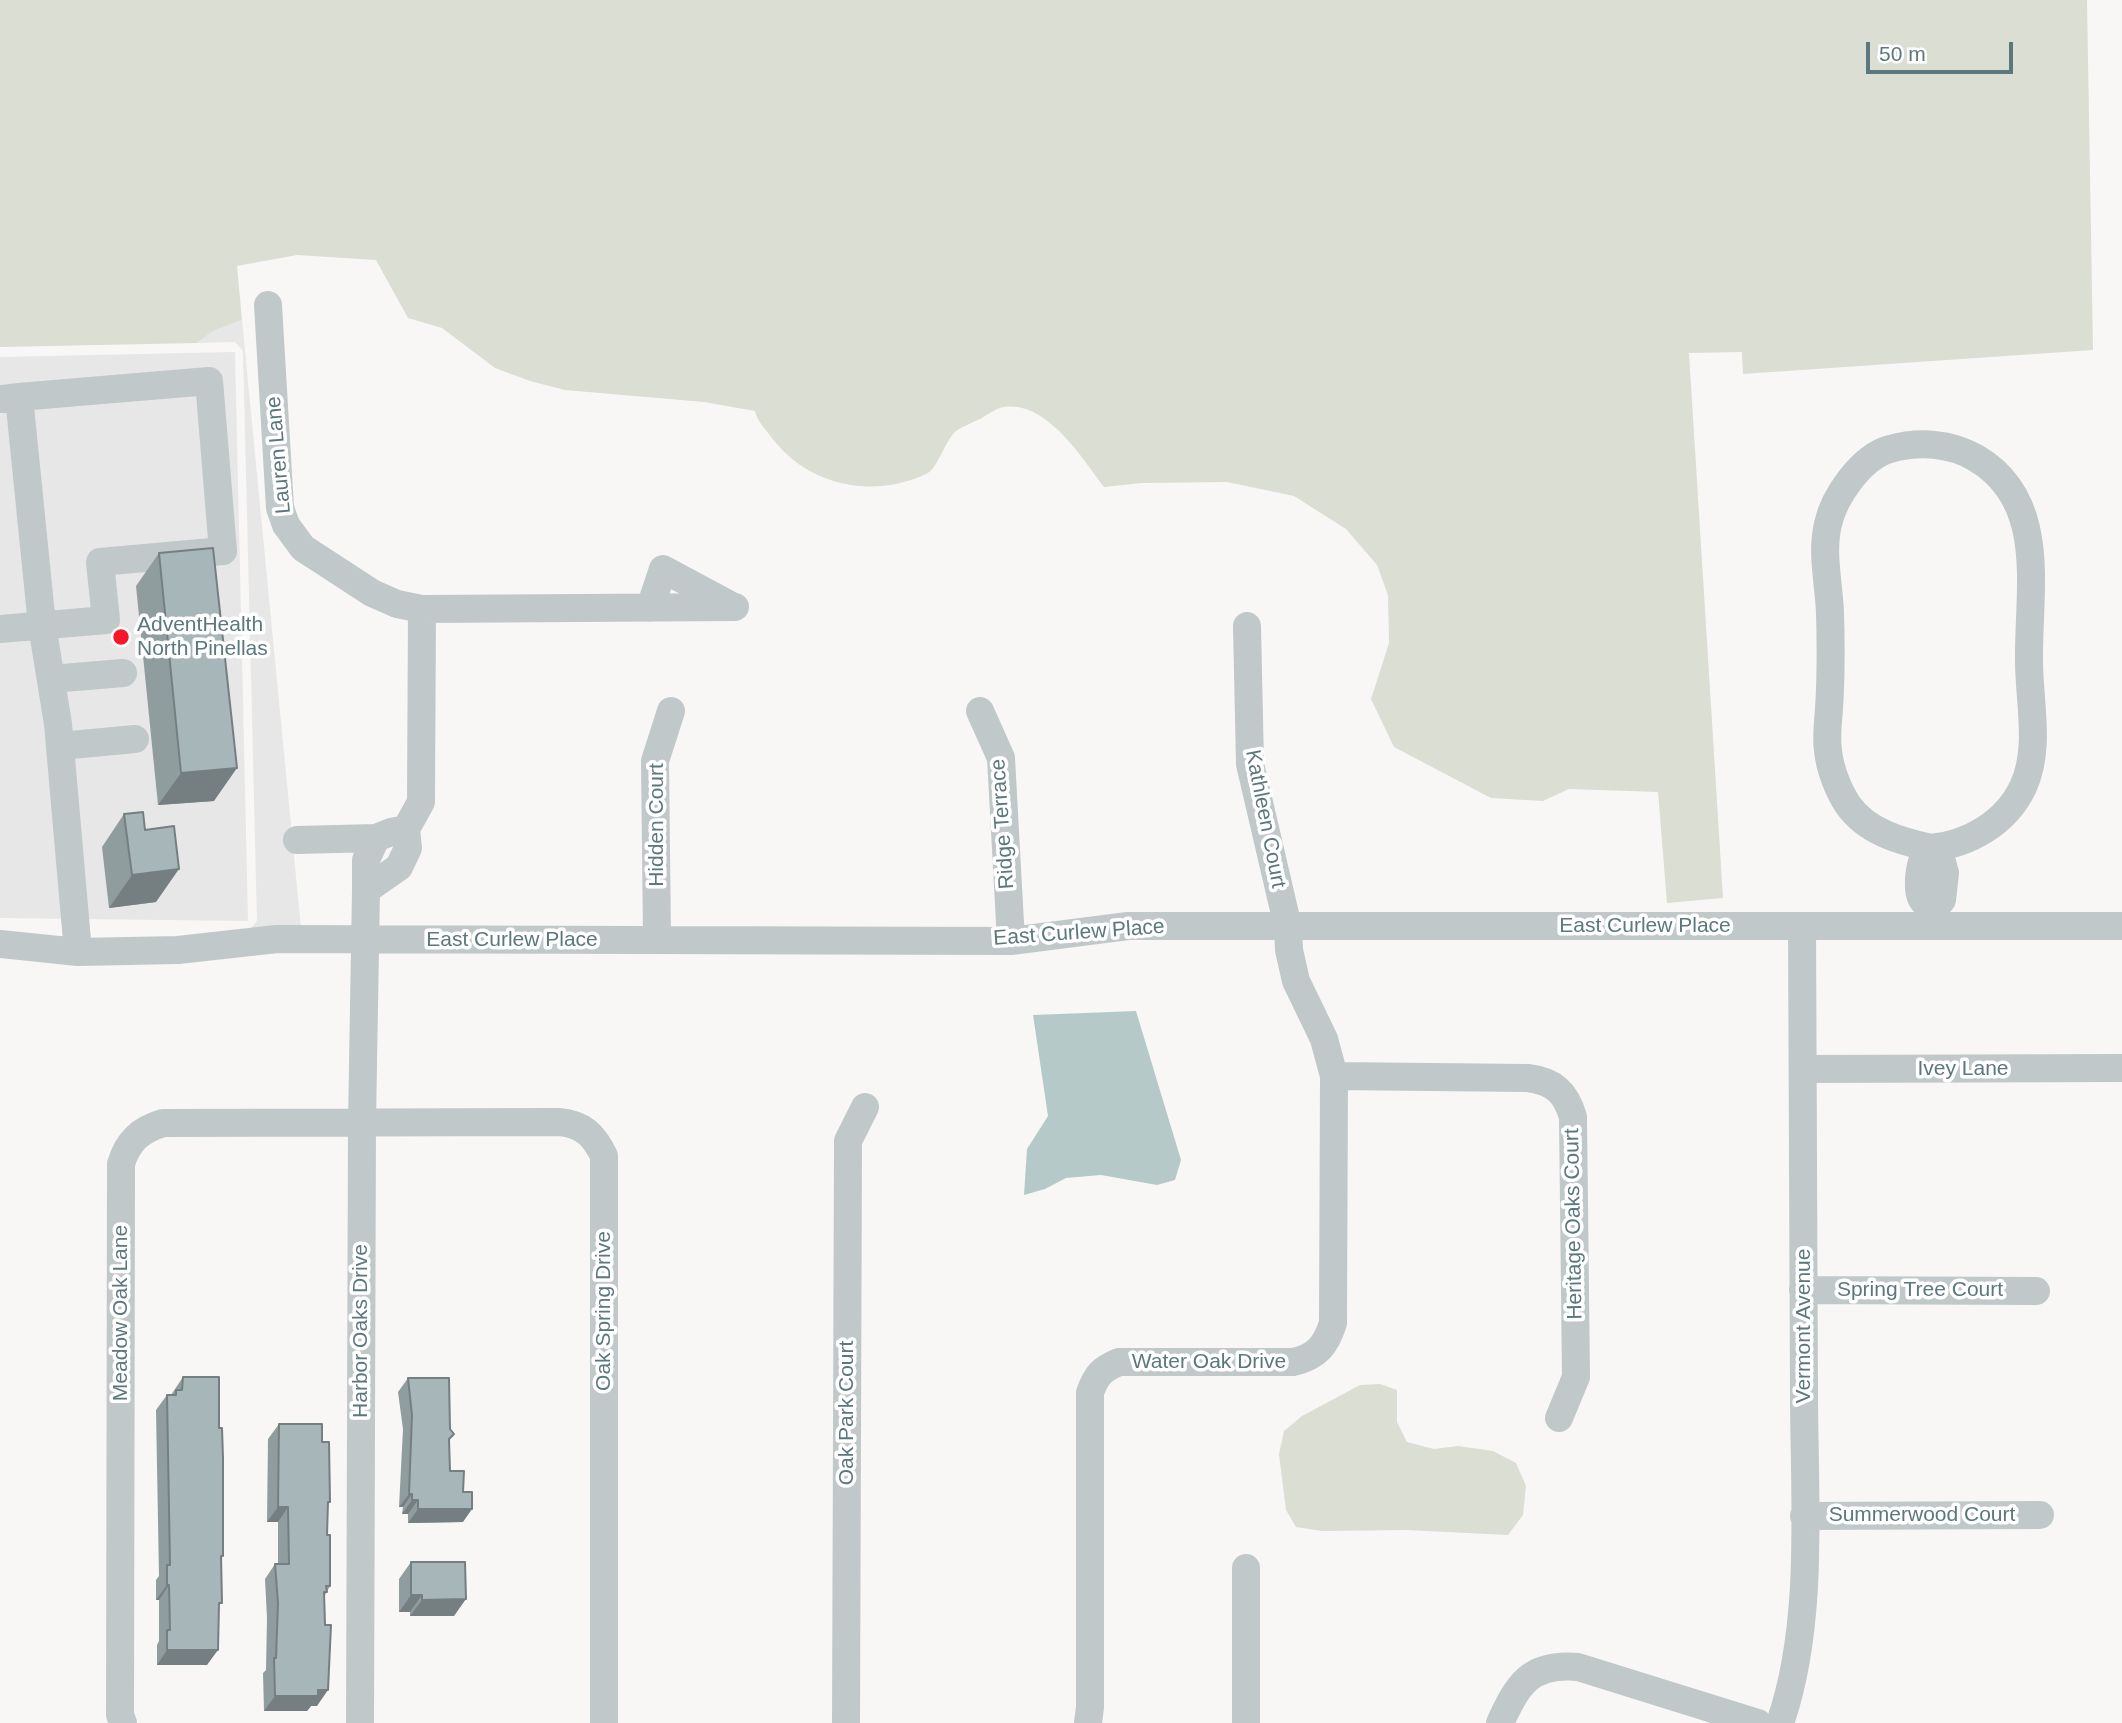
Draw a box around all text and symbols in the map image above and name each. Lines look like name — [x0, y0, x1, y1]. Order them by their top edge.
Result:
scale bar — [1870, 28, 2017, 72]
text: 50 m — [1879, 42, 1926, 65]
street label: Lauren Lane — [261, 395, 297, 515]
place label: AdventHealth North Pinellas — [137, 612, 268, 662]
marker: AdventHealth North Pinellas — [111, 627, 131, 647]
street label: Kathleen Court — [1239, 748, 1291, 890]
street label: Ridge Terrace — [986, 758, 1020, 890]
street label: Hidden Court — [644, 763, 670, 887]
street label: East Curlew Place — [1559, 913, 1731, 939]
street label: East Curlew Place — [993, 914, 1165, 952]
street label: East Curlew Place — [426, 927, 598, 953]
street label: Ivey Lane — [1917, 1056, 2009, 1082]
street label: Heritage Oaks Court — [1560, 1128, 1588, 1320]
street label: Meadow Oak Lane — [108, 1225, 134, 1401]
street label: Oak Spring Drive — [591, 1231, 617, 1391]
street label: Harbor Oaks Drive — [348, 1244, 374, 1418]
street label: Vermont Avenue — [1791, 1249, 1817, 1403]
street label: Spring Tree Court — [1837, 1277, 2003, 1303]
street label: Oak Park Court — [834, 1341, 860, 1485]
street label: Water Oak Drive — [1132, 1349, 1286, 1375]
street label: Summerwood Court — [1829, 1502, 2015, 1528]

